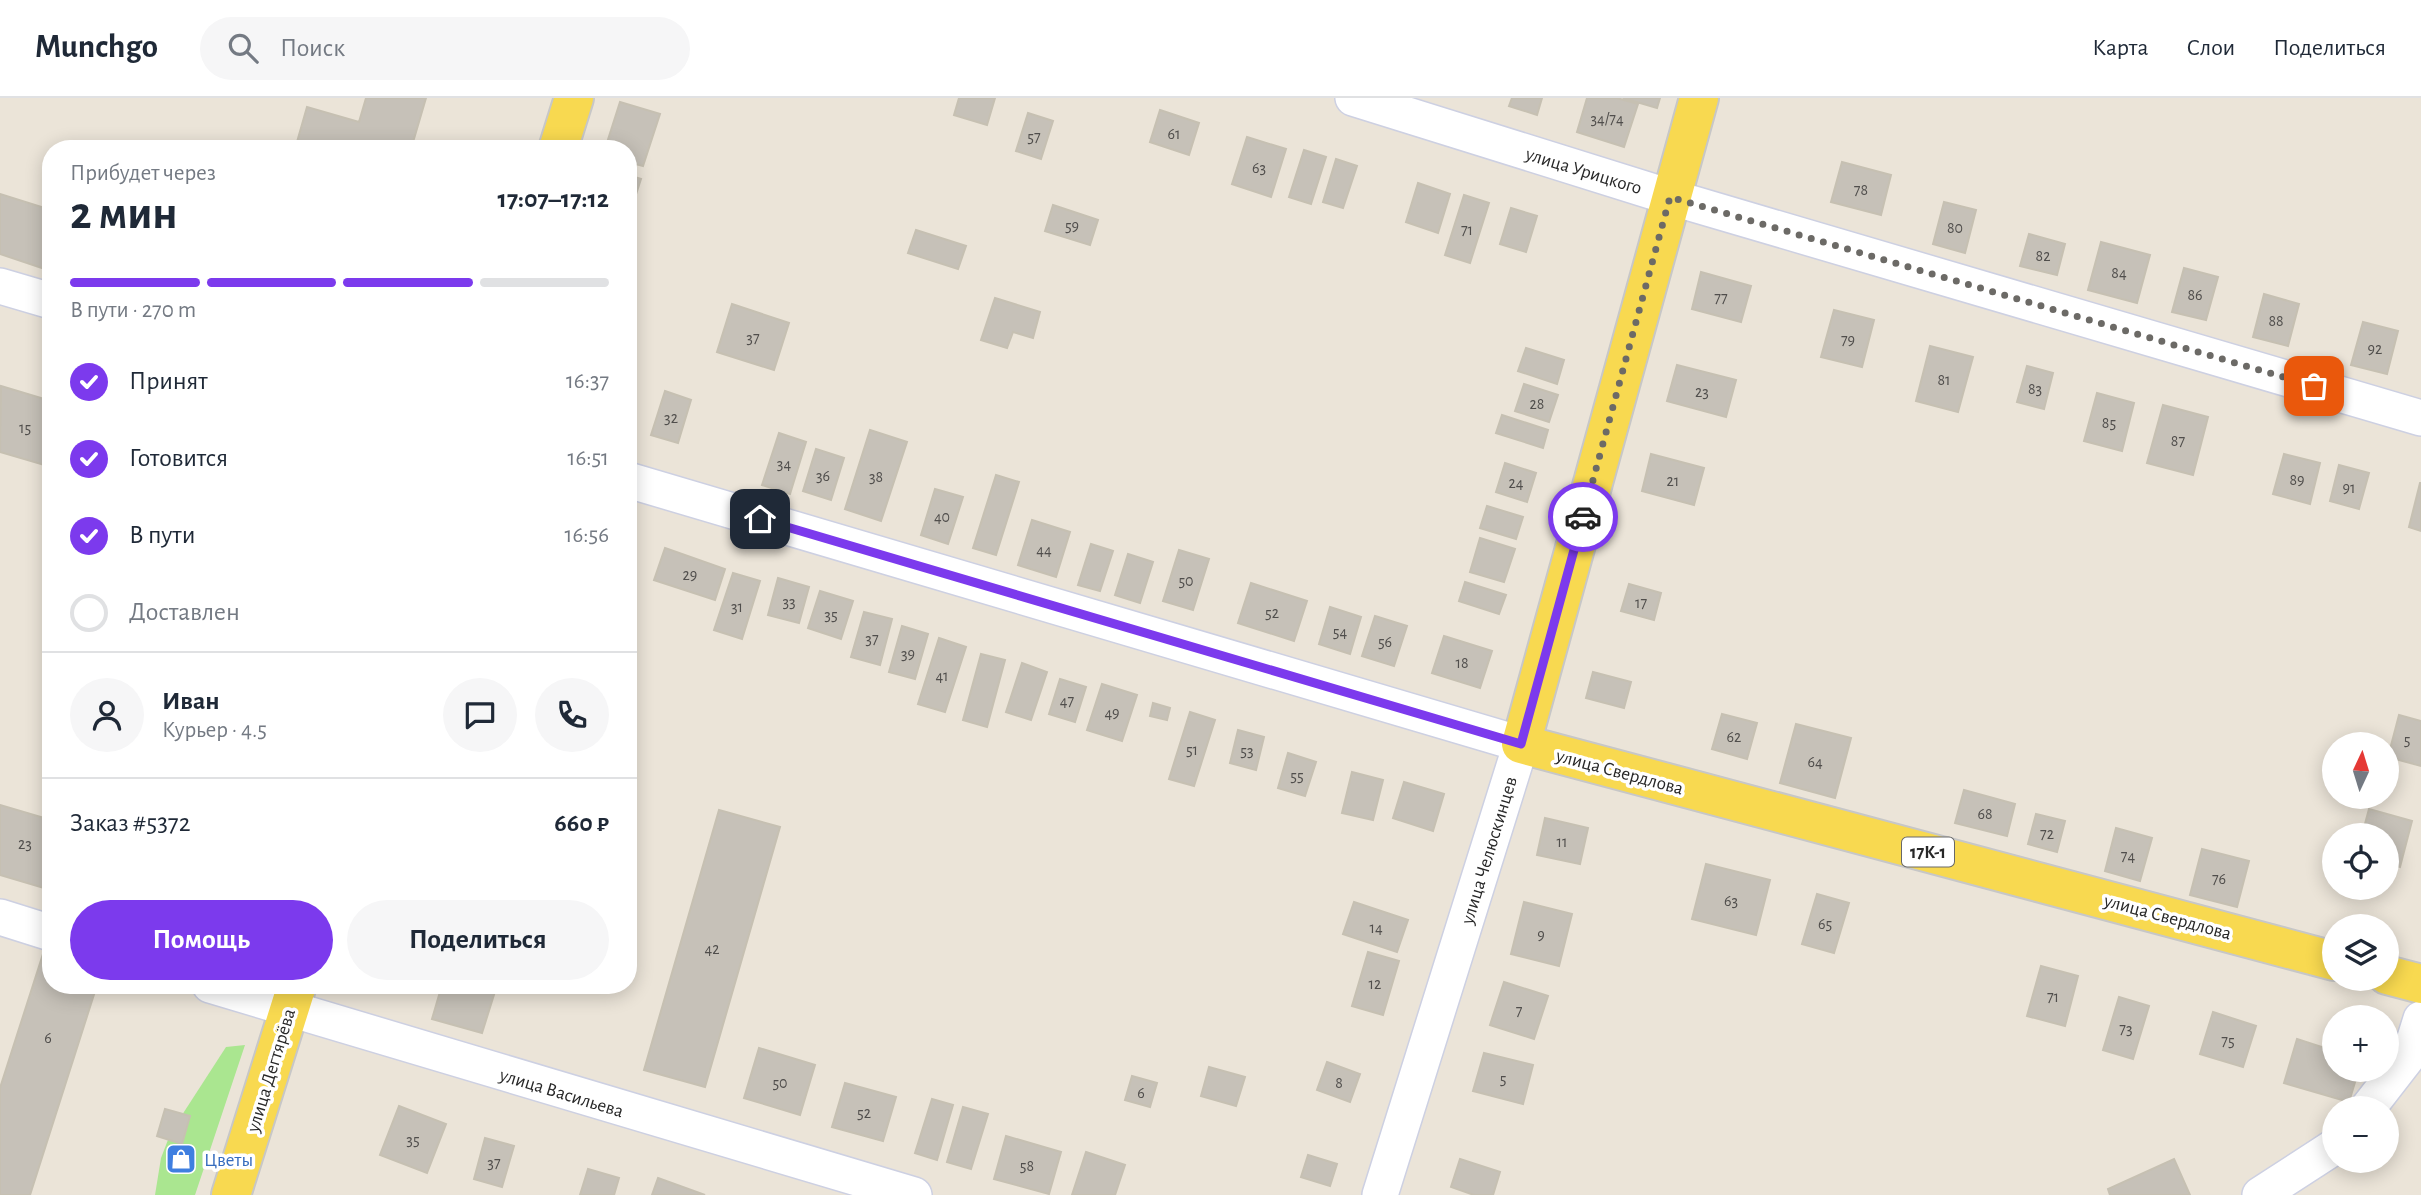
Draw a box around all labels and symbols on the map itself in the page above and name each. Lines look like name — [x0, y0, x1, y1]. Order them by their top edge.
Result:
house number: 34/74 — [1590, 111, 1624, 127]
house number: 61 — [1167, 126, 1181, 142]
house number: 57 — [1027, 129, 1041, 145]
street label: улица Урицкого — [1522, 144, 1644, 198]
house number: 63 — [1252, 160, 1266, 176]
house number: 78 — [1854, 182, 1868, 198]
house number: 59 — [1065, 218, 1079, 234]
house number: 80 — [1947, 220, 1963, 236]
house number: 71 — [1461, 222, 1473, 238]
house number: 82 — [2036, 248, 2050, 264]
house number: 84 — [2111, 265, 2127, 281]
house number: 86 — [2187, 287, 2203, 303]
house number: 77 — [1714, 290, 1728, 306]
house number: 88 — [2268, 313, 2284, 329]
house number: 37 — [746, 330, 760, 346]
house number: 79 — [1841, 332, 1855, 348]
house number: 92 — [2368, 341, 2382, 357]
pin — [2284, 356, 2344, 416]
house number: 81 — [1937, 372, 1951, 388]
house number: 83 — [2028, 381, 2042, 397]
house number: 23 — [1695, 384, 1709, 400]
house number: 28 — [1530, 396, 1544, 412]
house number: 32 — [664, 410, 678, 426]
house number: 85 — [2102, 415, 2116, 431]
house number: 15 — [19, 420, 31, 436]
house number: 87 — [2171, 433, 2185, 449]
house number: 34 — [777, 456, 791, 472]
house number: 36 — [816, 468, 830, 484]
house number: 38 — [869, 469, 883, 485]
house number: 89 — [2289, 472, 2305, 488]
house number: 21 — [1667, 473, 1679, 489]
house number: 24 — [1509, 475, 1524, 491]
house number: 91 — [2342, 480, 2356, 496]
courier — [1548, 482, 1618, 552]
pin — [730, 489, 790, 549]
house number: 40 — [934, 509, 950, 525]
house number: 44 — [1036, 542, 1052, 558]
house number: 29 — [683, 567, 697, 583]
house number: 50 — [1178, 573, 1194, 589]
house number: 33 — [782, 594, 796, 610]
house number: 17 — [1635, 595, 1647, 611]
house number: 31 — [731, 599, 743, 615]
house number: 52 — [1265, 605, 1279, 621]
house number: 35 — [824, 607, 838, 623]
house number: 54 — [1333, 624, 1347, 640]
house number: 37 — [865, 631, 879, 647]
house number: 56 — [1378, 634, 1392, 650]
house number: 39 — [901, 646, 915, 662]
house number: 18 — [1455, 655, 1469, 671]
house number: 41 — [935, 668, 949, 684]
house number: 47 — [1060, 693, 1075, 709]
house number: 49 — [1104, 705, 1120, 721]
house number: 62 — [1727, 729, 1741, 745]
north arrow — [2322, 732, 2399, 808]
house number: 5 — [2404, 732, 2410, 748]
house number: 51 — [1186, 742, 1198, 758]
house number: 53 — [1240, 743, 1254, 759]
street label: улица Свердлова — [1553, 746, 1685, 799]
house number: 64 — [1807, 754, 1823, 770]
house number: 55 — [1290, 768, 1304, 784]
street label: улица Челюскинцев — [1458, 774, 1521, 927]
house number: 68 — [1977, 806, 1993, 822]
house number: 72 — [2040, 826, 2054, 842]
house number: 11 — [1556, 834, 1568, 850]
house number: 23 — [18, 836, 32, 852]
road number: 17К-1 — [1902, 838, 1954, 866]
house number: 74 — [2121, 848, 2135, 864]
house number: 76 — [2212, 871, 2226, 887]
street label: улица Свердлова — [2101, 891, 2233, 944]
house number: 63 — [1724, 893, 1738, 909]
house number: 65 — [1818, 916, 1832, 932]
house number: 14 — [1369, 920, 1383, 936]
house number: 9 — [1537, 927, 1545, 943]
house number: 42 — [705, 941, 719, 957]
house number: 12 — [1369, 976, 1381, 992]
house number: 71 — [2047, 989, 2059, 1005]
house number: 7 — [1516, 1003, 1523, 1019]
street label: улица Дегтярёва — [243, 1006, 299, 1135]
house number: 73 — [2119, 1021, 2133, 1037]
house number: 6 — [44, 1030, 52, 1046]
house number: 75 — [2221, 1033, 2235, 1049]
street label: улица Васильева — [496, 1065, 626, 1121]
house number: 5 — [1500, 1071, 1506, 1087]
house number: 50 — [772, 1075, 788, 1091]
house number: 8 — [1335, 1075, 1343, 1091]
house number: 6 — [1137, 1085, 1145, 1101]
house number: 52 — [857, 1105, 871, 1121]
house number: 35 — [406, 1132, 420, 1148]
shop icon: Цветы — [164, 1142, 198, 1176]
place label: Цветы — [204, 1151, 253, 1170]
house number: 37 — [487, 1155, 501, 1171]
house number: 58 — [1020, 1158, 1034, 1174]

